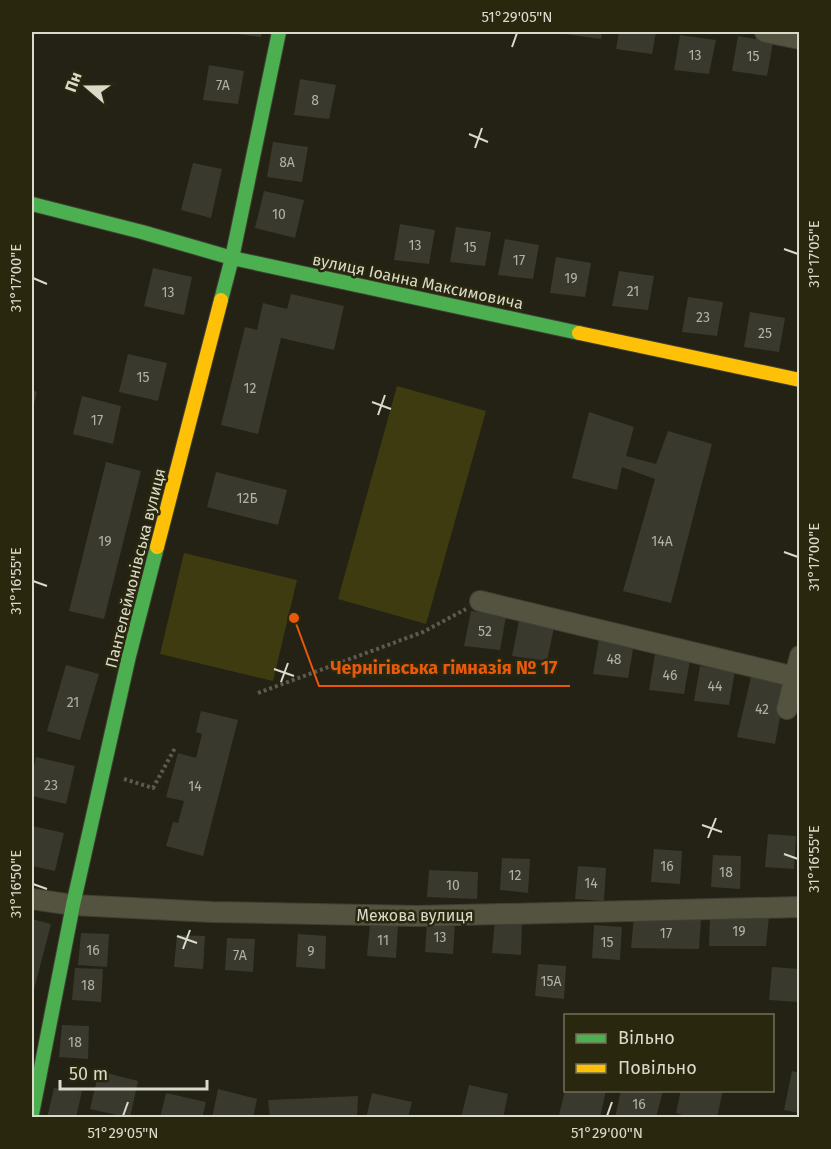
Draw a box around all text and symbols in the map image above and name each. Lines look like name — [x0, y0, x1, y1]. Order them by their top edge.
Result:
text: 51°29'05"N — [481, 8, 553, 26]
house number: 13 — [688, 47, 702, 64]
house number: 15 — [746, 48, 760, 65]
north arrow — [57, 57, 117, 117]
text: Пн — [61, 69, 86, 95]
house number: 7А — [216, 77, 230, 94]
house number: 8 — [311, 92, 319, 109]
house number: 8А — [279, 154, 295, 171]
house number: 10 — [272, 206, 286, 223]
text: 31°17'05"E — [805, 220, 823, 288]
house number: 13 — [408, 237, 422, 254]
house number: 15 — [463, 239, 477, 256]
text: 31°17'00"E — [7, 244, 25, 312]
street label: вулиця Іоанна Максимовича — [311, 250, 525, 313]
house number: 17 — [513, 252, 525, 269]
house number: 19 — [564, 270, 578, 287]
house number: 21 — [627, 283, 639, 300]
house number: 13 — [161, 284, 175, 301]
house number: 23 — [696, 309, 710, 326]
house number: 25 — [758, 325, 772, 342]
house number: 15 — [136, 369, 150, 386]
house number: 12 — [244, 380, 257, 397]
house number: 17 — [91, 412, 103, 429]
street label: Пантелеймонівська вулиця — [101, 466, 170, 670]
house number: 12Б — [236, 490, 258, 507]
text: 31°17'00"E — [805, 523, 823, 591]
house number: 19 — [98, 533, 112, 550]
house number: 14А — [651, 533, 673, 550]
text: 31°16'55"E — [7, 547, 25, 615]
house number: 52 — [478, 623, 492, 640]
callout: Чернігівська гімназія № 17 — [319, 650, 570, 686]
house number: 48 — [606, 651, 622, 668]
text: Чернігівська гімназія № 17 — [330, 657, 558, 679]
house number: 46 — [663, 667, 677, 684]
house number: 44 — [708, 678, 723, 695]
house number: 21 — [67, 694, 79, 711]
house number: 42 — [755, 701, 769, 718]
house number: 23 — [44, 777, 58, 794]
house number: 14 — [188, 778, 202, 795]
text: 31°16'55"E — [805, 825, 823, 893]
text: 31°16'50"E — [7, 850, 25, 918]
house number: 16 — [660, 858, 674, 875]
house number: 18 — [719, 864, 733, 881]
house number: 12 — [509, 867, 522, 884]
house number: 14 — [584, 875, 598, 892]
house number: 10 — [446, 877, 460, 894]
street label: Межова вулиця — [356, 906, 474, 925]
house number: 19 — [732, 923, 746, 940]
house number: 17 — [660, 925, 672, 942]
house number: 13 — [433, 929, 447, 946]
house number: 11 — [377, 932, 389, 949]
house number: 15 — [600, 934, 614, 951]
house number: 16 — [86, 942, 100, 959]
house number: 9 — [307, 943, 315, 960]
house number: 7А — [233, 947, 247, 964]
house number: 15А — [540, 973, 562, 990]
house number: 18 — [81, 977, 95, 994]
legend — [564, 1014, 774, 1092]
text: Вільно — [618, 1027, 675, 1049]
house number: 18 — [68, 1034, 82, 1051]
scale bar — [60, 1053, 207, 1091]
text: Повільно — [618, 1057, 697, 1079]
text: 50 m — [69, 1063, 108, 1085]
house number: 16 — [632, 1096, 646, 1113]
text: 51°29'05"N — [87, 1124, 159, 1142]
text: 51°29'00"N — [571, 1124, 643, 1142]

